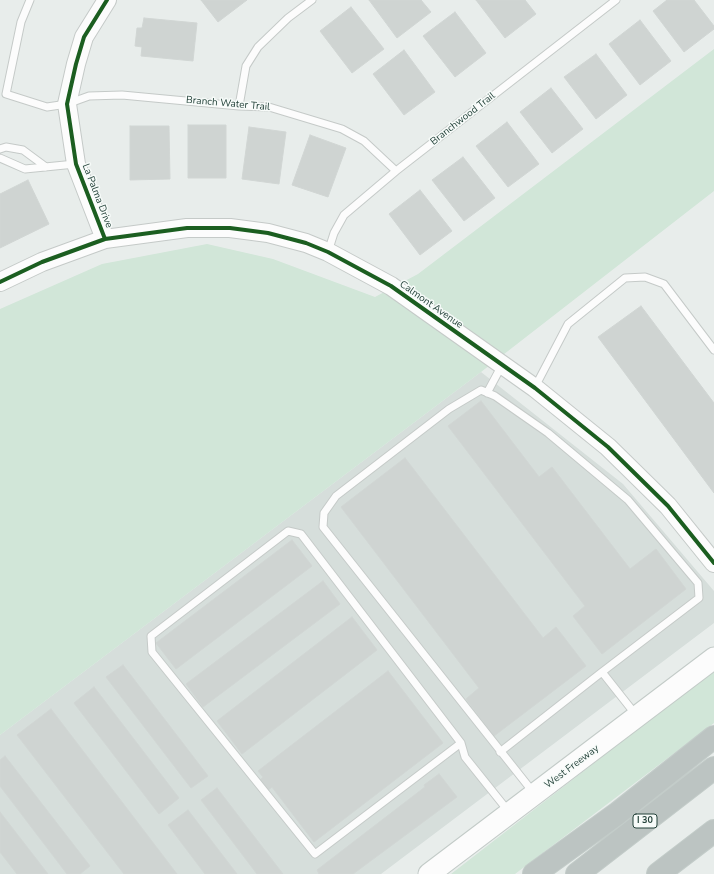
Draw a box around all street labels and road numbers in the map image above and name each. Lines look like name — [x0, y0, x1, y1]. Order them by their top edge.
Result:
street label: Branchwood Trail — [428, 90, 498, 148]
street label: Branch Water Trail — [186, 94, 270, 114]
street label: La Palma Drive — [79, 162, 115, 230]
street label: Calmont Avenue — [397, 279, 465, 331]
street label: West Freeway — [543, 743, 601, 791]
road number: I 30 — [633, 814, 657, 828]

